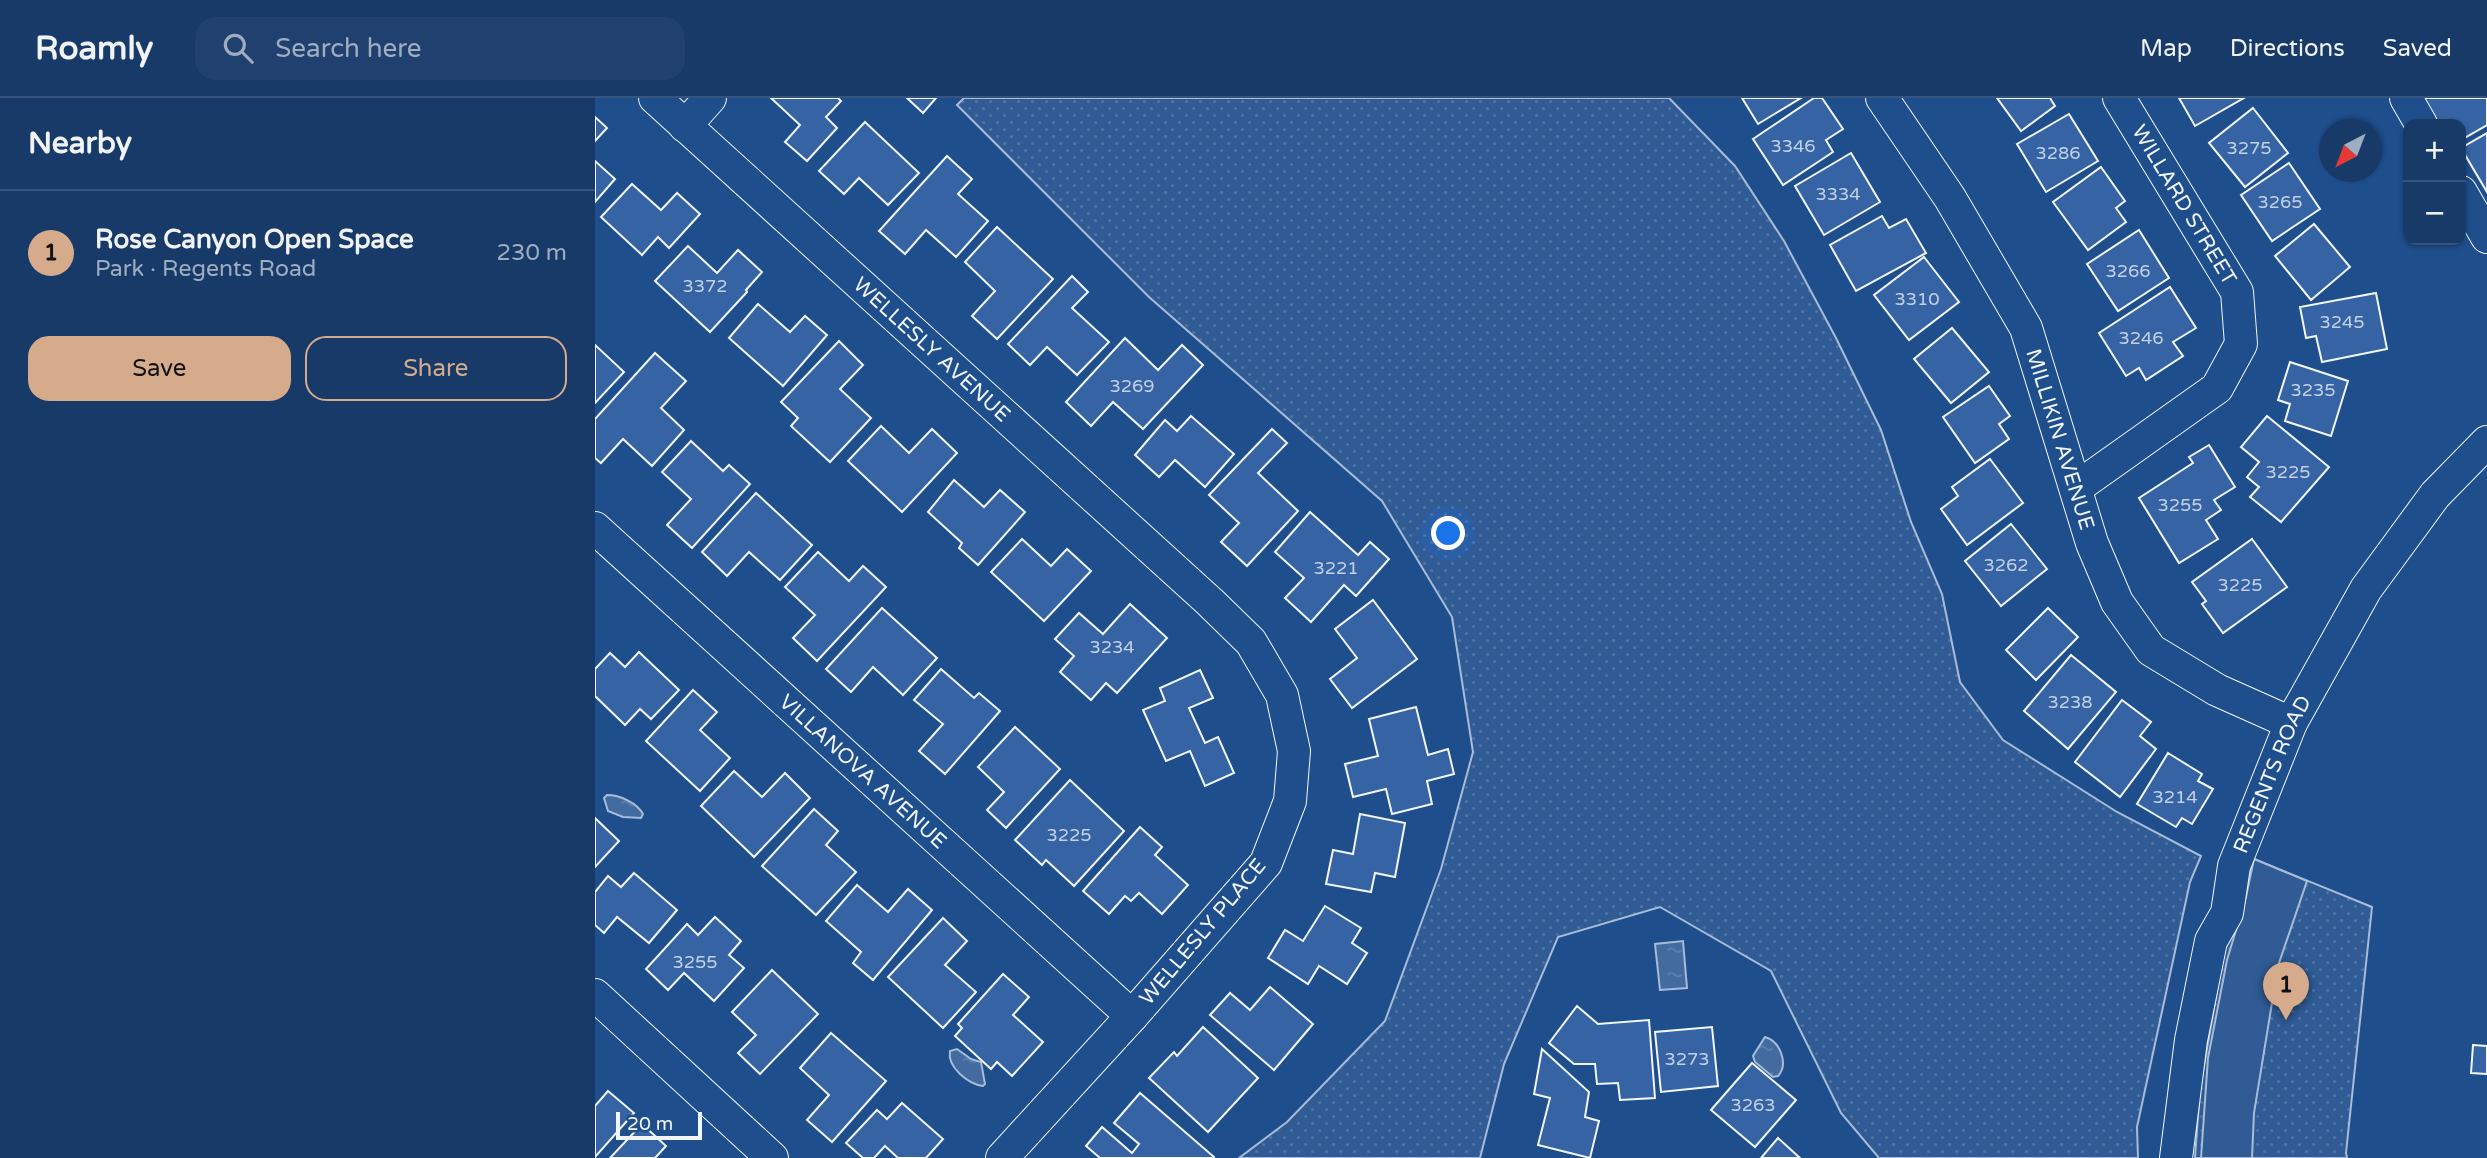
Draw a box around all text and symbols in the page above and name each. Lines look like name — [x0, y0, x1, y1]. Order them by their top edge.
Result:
search box — [195, 17, 685, 80]
text: Roamly — [35, 29, 153, 68]
icon: search — [219, 29, 257, 67]
text: Search here — [275, 33, 422, 64]
text: Map — [2140, 34, 2192, 63]
text: Directions — [2230, 34, 2345, 63]
text: Saved — [2383, 34, 2452, 63]
north arrow — [2319, 119, 2382, 182]
map controls — [2403, 119, 2466, 245]
button: + — [2403, 119, 2466, 182]
street label: WILLARD STREET — [2126, 120, 2242, 290]
text: Nearby — [28, 125, 132, 162]
house number: 3346 — [1770, 135, 1816, 157]
house number: 3275 — [2226, 137, 2272, 159]
house number: 3286 — [2035, 142, 2081, 164]
button: − — [2403, 182, 2466, 245]
house number: 3334 — [1815, 183, 1861, 205]
house number: 3265 — [2257, 191, 2303, 213]
text: Rose Canyon Open Space — [95, 224, 414, 255]
text: 1 — [44, 239, 58, 267]
text: 230 m — [497, 239, 567, 267]
text: Park · Regents Road — [95, 255, 316, 283]
house number: 3266 — [2105, 260, 2151, 282]
street label: WELLESLY AVENUE — [848, 272, 1016, 427]
house number: 3372 — [682, 275, 728, 297]
house number: 3310 — [1894, 288, 1940, 310]
house number: 3245 — [2319, 311, 2365, 333]
house number: 3246 — [2118, 327, 2164, 349]
button: Save — [28, 336, 291, 401]
button: Share — [305, 336, 567, 401]
street label: MILLIKIN AVENUE — [2021, 346, 2100, 533]
house number: 3269 — [1109, 375, 1155, 397]
house number: 3235 — [2290, 379, 2336, 401]
house number: 3225 — [2265, 461, 2311, 483]
house number: 3255 — [2157, 494, 2203, 516]
your location — [1431, 516, 1465, 550]
house number: 3262 — [1983, 554, 2029, 576]
house number: 3221 — [1313, 557, 1359, 579]
house number: 3225 — [2217, 574, 2263, 596]
house number: 3234 — [1089, 636, 1135, 658]
street label: VILLANOVA AVENUE — [774, 689, 952, 854]
house number: 3238 — [2047, 691, 2093, 713]
street label: REGENTS ROAD — [2228, 691, 2316, 857]
house number: 3214 — [2152, 786, 2198, 808]
house number: 3225 — [1046, 824, 1092, 846]
street label: WELLESLY PLACE — [1134, 854, 1272, 1010]
house number: 3255 — [672, 951, 718, 973]
pin: 1 — [2263, 962, 2309, 1020]
house number: 3273 — [1664, 1048, 1710, 1070]
house number: 3263 — [1730, 1094, 1776, 1116]
scale bar — [616, 1109, 702, 1141]
text: 20 m — [627, 1113, 673, 1135]

